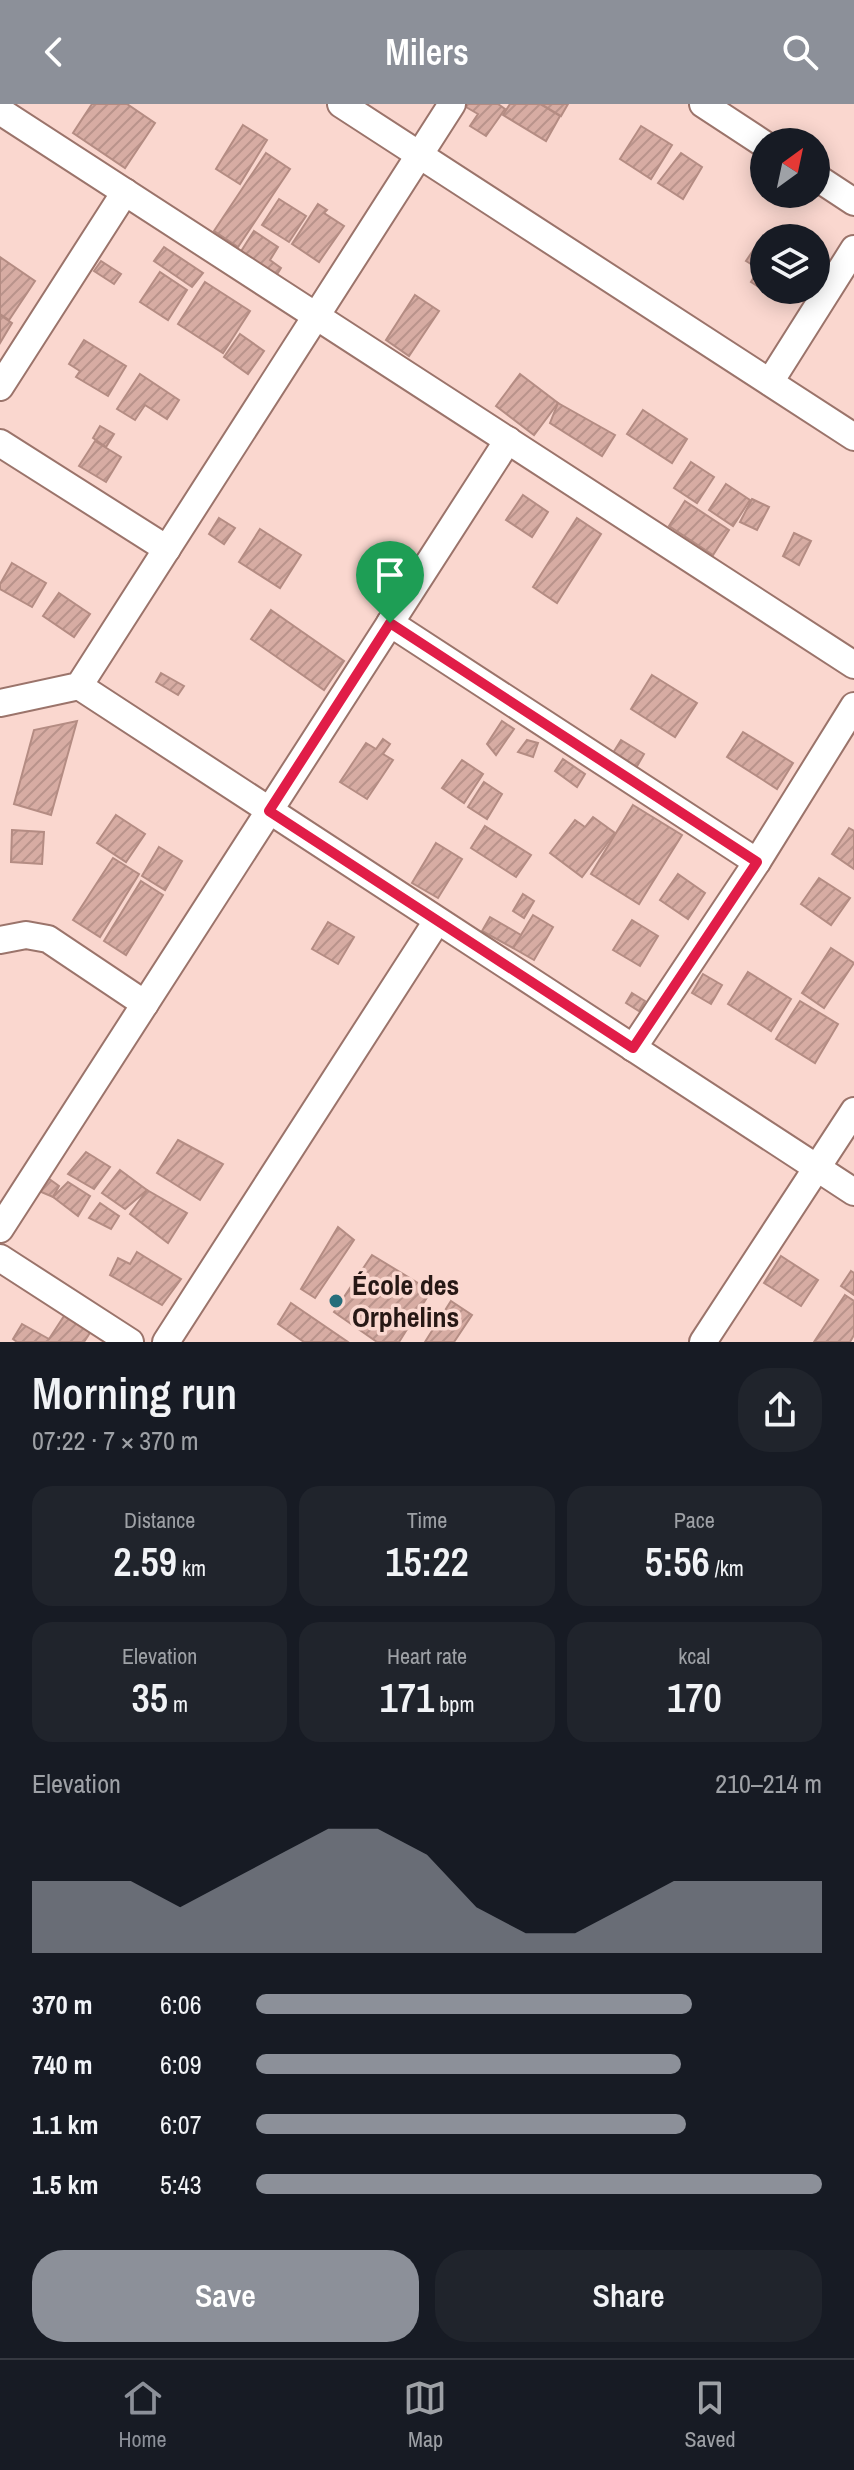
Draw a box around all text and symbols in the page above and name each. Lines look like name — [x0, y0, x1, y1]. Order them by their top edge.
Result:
text: Milers — [385, 28, 469, 76]
icon: back — [32, 30, 76, 74]
icon: search — [778, 30, 822, 74]
north arrow — [750, 128, 830, 208]
map controls — [750, 128, 830, 304]
button: layers — [750, 224, 830, 304]
pin — [356, 541, 424, 623]
icon: arrive — [368, 553, 412, 597]
place label: École des Orphelins — [352, 1266, 459, 1336]
marker: École des Orphelins — [327, 1292, 345, 1310]
text: Morning run — [32, 1363, 237, 1423]
button: share — [738, 1368, 822, 1452]
text: 07:22 · 7 × 370 m — [32, 1423, 199, 1458]
text: Distance — [124, 1505, 195, 1535]
text: Time — [407, 1505, 447, 1535]
text: Pace — [674, 1505, 715, 1535]
text: 2.59 — [113, 1535, 177, 1588]
text: 15:22 — [385, 1535, 469, 1588]
text: 5:56 — [645, 1535, 710, 1588]
text: km — [177, 1553, 206, 1583]
text: /km — [710, 1553, 744, 1583]
text: Elevation — [122, 1641, 197, 1671]
text: Heart rate — [387, 1641, 467, 1671]
text: kcal — [678, 1641, 710, 1671]
text: 35 — [131, 1671, 168, 1724]
text: 171 — [380, 1671, 434, 1724]
text: 170 — [667, 1671, 722, 1724]
text: m — [168, 1689, 188, 1719]
text: bpm — [434, 1689, 474, 1719]
text: Elevation — [32, 1766, 121, 1801]
text: 210–214 m — [715, 1766, 822, 1801]
text: 370 m — [32, 1987, 92, 2022]
text: 6:06 — [160, 1987, 202, 2022]
text: 740 m — [32, 2047, 92, 2082]
text: 6:09 — [160, 2047, 202, 2082]
text: 1.1 km — [32, 2107, 98, 2142]
text: 6:07 — [160, 2107, 202, 2142]
text: 1.5 km — [32, 2167, 98, 2202]
text: 5:43 — [160, 2167, 202, 2202]
button: Save — [32, 2250, 419, 2342]
button: Share — [435, 2250, 822, 2342]
tab: Home — [118, 2376, 167, 2454]
tab: Map — [403, 2376, 447, 2454]
tab: Saved — [684, 2376, 736, 2454]

